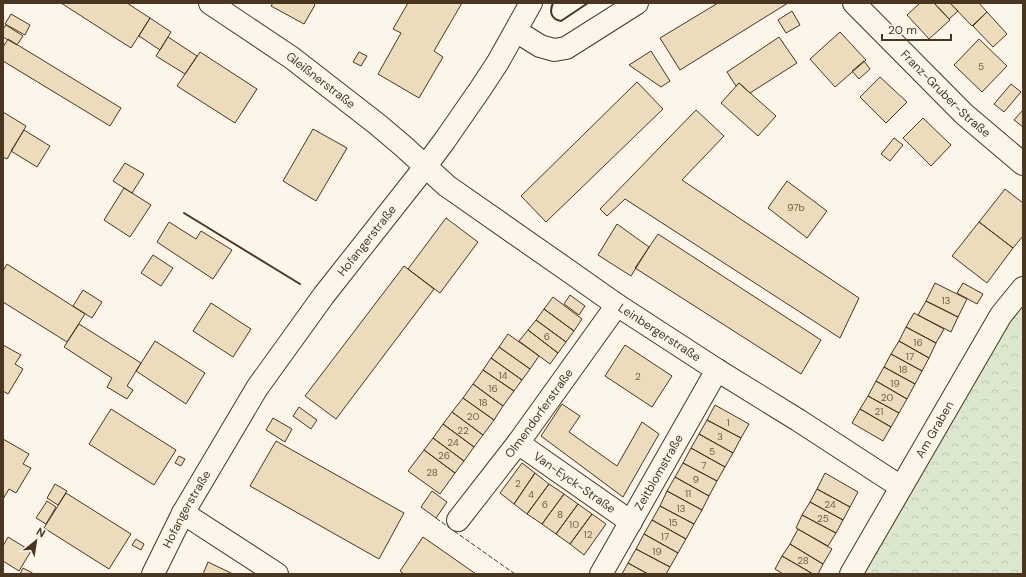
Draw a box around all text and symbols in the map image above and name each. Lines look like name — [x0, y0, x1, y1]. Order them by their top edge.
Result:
scale bar — [882, 16, 951, 42]
text: 20 m — [888, 22, 917, 38]
street label: Franz-Gruber-Straße — [897, 47, 994, 141]
street label: Gleißnerstraße — [283, 48, 359, 112]
house number: 5 — [978, 60, 984, 73]
house number: 97b — [787, 201, 805, 214]
street label: Hofangerstraße — [334, 202, 400, 280]
house number: 13 — [941, 294, 951, 307]
street label: Leinbergerstraße — [615, 300, 704, 365]
house number: 6 — [544, 330, 550, 343]
house number: 16 — [913, 336, 923, 349]
house number: 17 — [906, 350, 914, 363]
house number: 18 — [898, 363, 908, 376]
street label: Olmendorferstraße — [501, 365, 577, 461]
house number: 14 — [498, 369, 508, 382]
house number: 2 — [635, 370, 641, 383]
house number: 19 — [890, 377, 900, 390]
house number: 16 — [488, 382, 498, 395]
house number: 20 — [881, 391, 893, 404]
house number: 18 — [478, 396, 488, 409]
street label: Am Graben — [912, 398, 958, 461]
house number: 21 — [875, 405, 883, 418]
house number: 20 — [467, 410, 479, 423]
house number: 1 — [726, 416, 730, 429]
house number: 22 — [457, 424, 469, 437]
house number: 3 — [717, 430, 723, 443]
street label: Zeitblomstraße — [631, 431, 687, 513]
house number: 24 — [447, 436, 459, 449]
house number: 5 — [709, 445, 715, 458]
street label: Van-Eyck-Straße — [530, 448, 619, 517]
house number: 26 — [438, 449, 450, 462]
house number: 7 — [701, 459, 707, 472]
house number: 28 — [426, 466, 438, 479]
street label: Hofangerstraße — [159, 467, 215, 551]
house number: 9 — [693, 473, 699, 486]
house number: 2 — [515, 477, 521, 490]
house number: 11 — [685, 487, 691, 500]
house number: 4 — [528, 488, 534, 501]
house number: 6 — [542, 498, 548, 511]
house number: 24 — [824, 498, 836, 511]
house number: 13 — [676, 502, 686, 515]
house number: 8 — [557, 508, 563, 521]
house number: 25 — [817, 512, 829, 525]
house number: 15 — [668, 516, 678, 529]
house number: 10 — [569, 518, 579, 531]
north arrow — [16, 521, 56, 561]
text: N — [34, 524, 48, 540]
house number: 12 — [584, 528, 593, 541]
house number: 17 — [661, 530, 669, 543]
house number: 19 — [652, 545, 662, 558]
house number: 28 — [797, 554, 809, 567]

